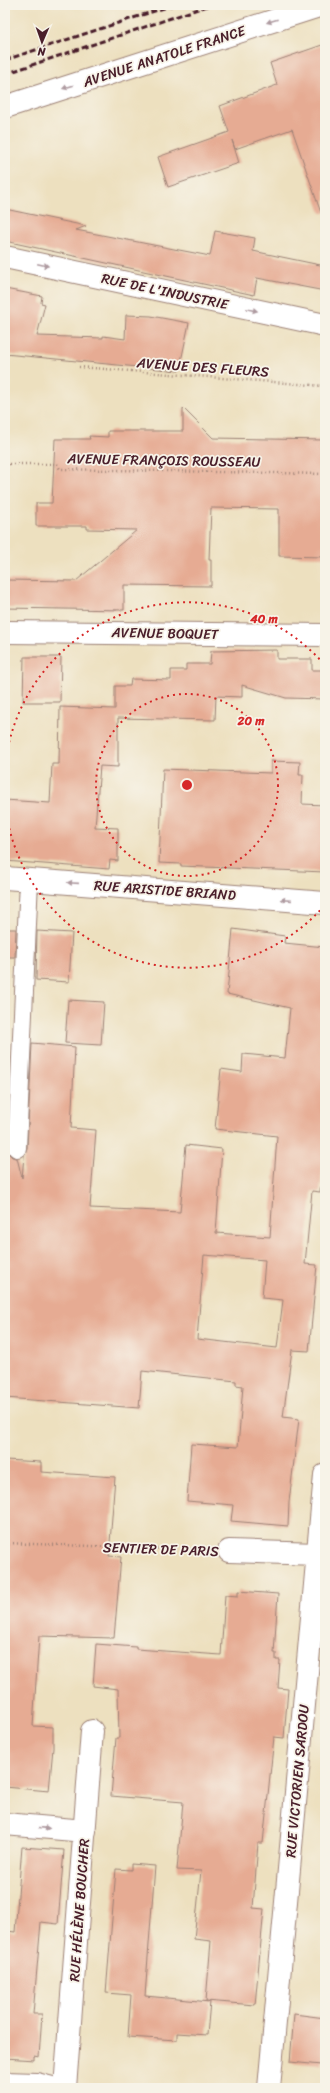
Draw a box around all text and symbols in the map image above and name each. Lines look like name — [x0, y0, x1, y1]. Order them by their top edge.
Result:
street label: AVENUE ANATOLE FRANCE — [79, 18, 250, 95]
one-way arrow — [265, 18, 277, 24]
north arrow — [22, 22, 62, 62]
text: N — [37, 42, 47, 61]
one-way arrow — [62, 84, 74, 90]
one-way arrow — [37, 263, 49, 269]
street label: RUE DE L'INDUSTRIE — [99, 266, 232, 317]
one-way arrow — [246, 307, 259, 313]
street label: AVENUE DES FLEURS — [135, 350, 270, 385]
street label: AVENUE FRANÇOIS ROUSSEAU — [66, 446, 261, 475]
text: 40 m — [249, 608, 278, 630]
street label: AVENUE BOQUET — [110, 620, 220, 647]
text: 20 m — [237, 710, 265, 732]
centre of rings — [180, 778, 194, 792]
street label: RUE ARISTIDE BRIAND — [93, 873, 237, 908]
one-way arrow — [67, 880, 79, 887]
one-way arrow — [280, 896, 292, 903]
street label: SENTIER DE PARIS — [103, 1535, 220, 1564]
street label: RUE VICTORIEN SARDOU — [278, 1703, 317, 1859]
one-way arrow — [38, 1824, 50, 1831]
street label: RUE HÉLÈNE BOUCHER — [62, 1837, 97, 1983]

